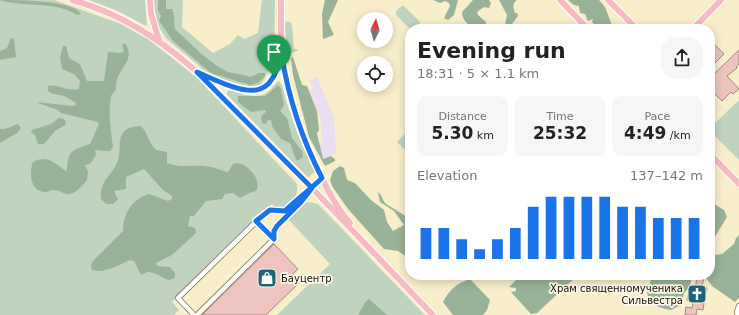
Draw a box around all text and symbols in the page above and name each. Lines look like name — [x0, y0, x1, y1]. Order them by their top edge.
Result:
north arrow — [357, 12, 393, 48]
map controls — [357, 12, 393, 92]
pin — [257, 35, 291, 76]
button: share — [661, 37, 703, 79]
text: Evening run — [417, 38, 566, 63]
icon: arrive — [263, 41, 285, 63]
button: locate — [357, 56, 393, 92]
text: 18:31 · 5 × 1.1 km — [417, 66, 539, 81]
text: Distance — [439, 110, 487, 123]
text: Time — [547, 110, 573, 123]
text: Pace — [644, 110, 670, 123]
text: 5.30 — [431, 123, 473, 143]
text: 25:32 — [533, 123, 587, 143]
text: 4:49 — [624, 123, 666, 143]
text: km — [473, 129, 494, 142]
text: /km — [666, 129, 691, 142]
text: Elevation — [417, 168, 477, 183]
text: 137–142 m — [630, 168, 703, 183]
shop icon: Бауцентр — [256, 267, 278, 289]
place label: Бауцентр — [281, 273, 332, 284]
place label: Храм священномученика Сильвестра — [550, 283, 683, 306]
church icon: Храм священномученика Сильвестра — [686, 283, 708, 305]

